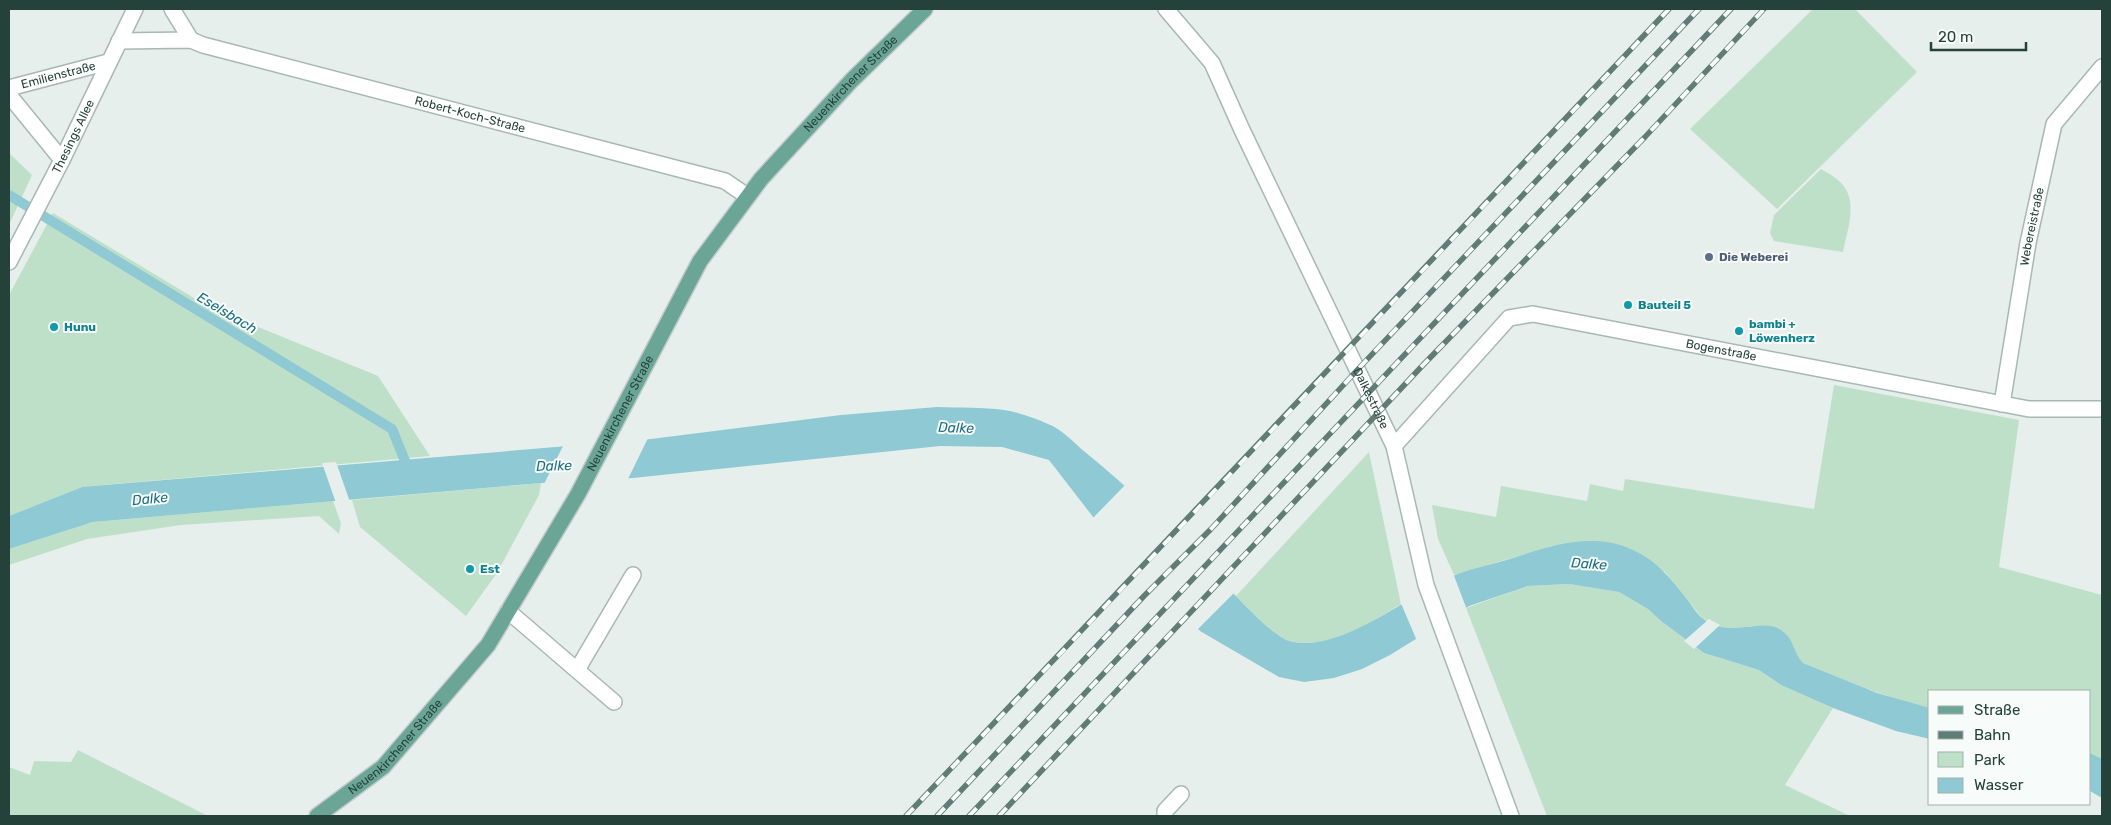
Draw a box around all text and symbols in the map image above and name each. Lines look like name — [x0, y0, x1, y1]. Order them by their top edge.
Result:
scale bar — [1931, 20, 2026, 52]
text: 20 m — [1938, 28, 1973, 46]
street label: Neuenkirchener Straße — [801, 32, 901, 135]
street label: Emilienstraße — [20, 58, 97, 92]
street label: Robert-Koch-Straße — [413, 93, 527, 136]
street label: Thesings Allee — [49, 97, 97, 176]
street label: Webereistraße — [2017, 186, 2047, 267]
place label: Die Weberei — [1719, 250, 1788, 264]
marker: Die Weberei — [1703, 251, 1715, 263]
water label: Eselsbach — [194, 289, 260, 337]
place label: Bauteil 5 — [1638, 298, 1691, 312]
marker: Bauteil 5 — [1622, 299, 1634, 311]
place label: bambi + Löwenherz — [1749, 317, 1815, 345]
place label: Hunu — [64, 320, 96, 334]
marker: Hunu — [48, 321, 60, 333]
marker: bambi + Löwenherz — [1733, 325, 1745, 337]
street label: Bogenstraße — [1685, 336, 1758, 364]
street label: Neuenkirchener Straße — [584, 353, 656, 474]
street label: Dalkestraße — [1350, 365, 1392, 431]
water label: Dalke — [938, 419, 974, 437]
water label: Dalke — [536, 457, 572, 475]
water label: Dalke — [131, 489, 169, 509]
water label: Dalke — [1570, 554, 1608, 574]
place label: Est — [480, 562, 500, 576]
marker: Est — [464, 563, 476, 575]
legend — [1928, 690, 2091, 805]
street label: Neuenkirchener Straße — [345, 696, 445, 797]
text: Straße — [1974, 701, 2020, 719]
text: Bahn — [1974, 726, 2011, 744]
text: Park — [1974, 751, 2005, 769]
text: Wasser — [1974, 776, 2024, 794]

